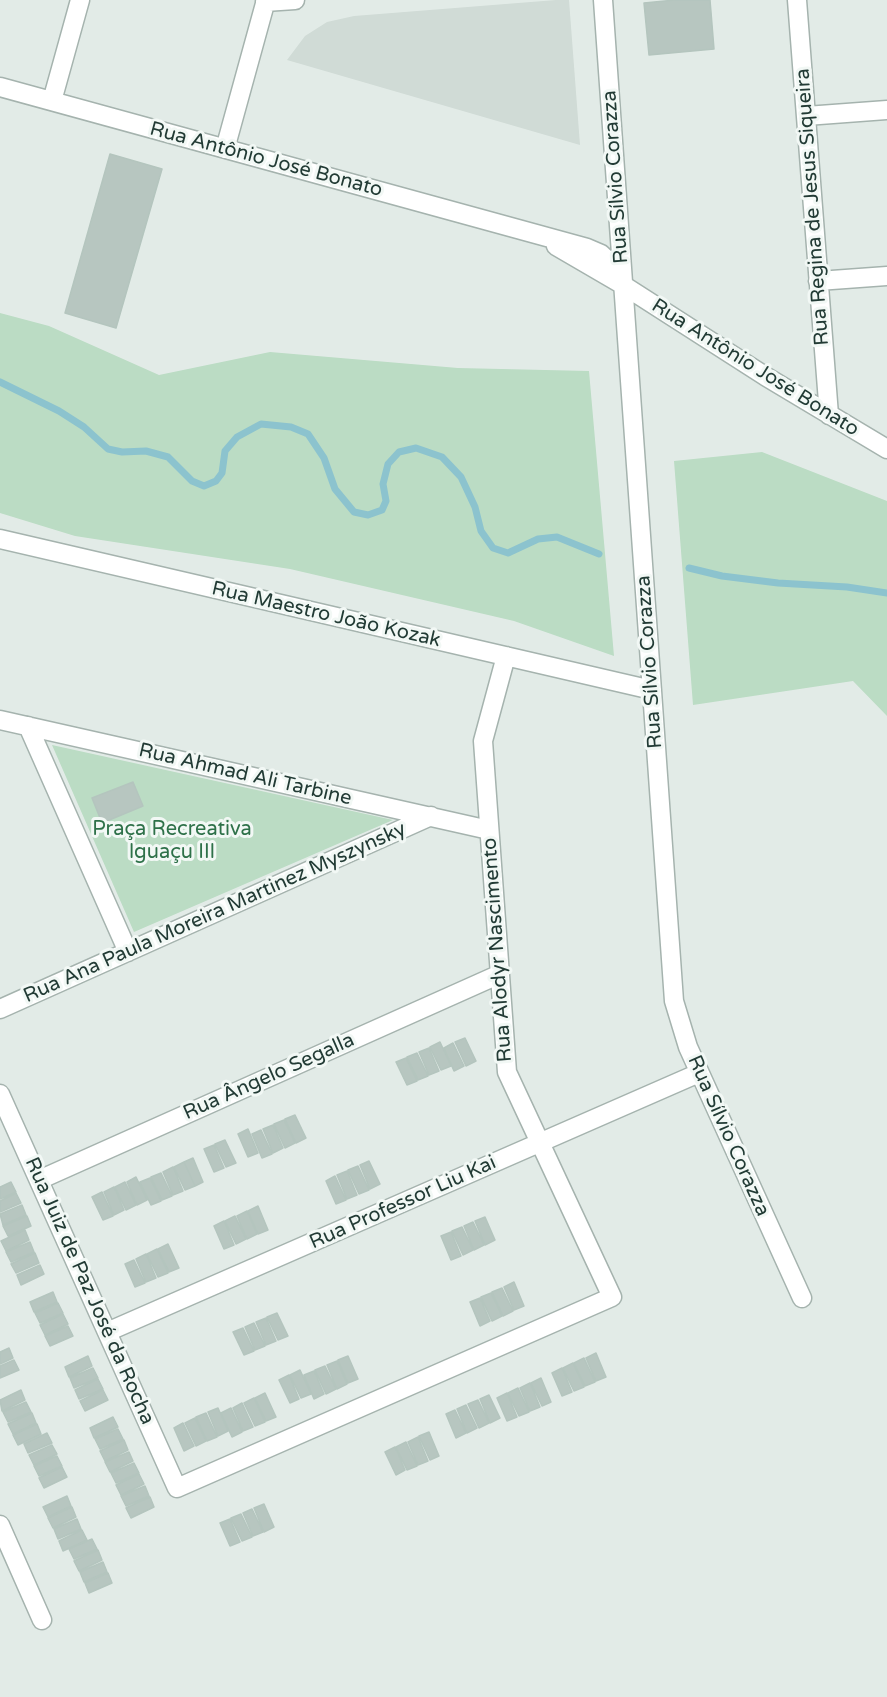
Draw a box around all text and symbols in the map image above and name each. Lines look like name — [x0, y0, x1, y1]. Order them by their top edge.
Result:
street label: Rua Regina de Jesus Siqueira — [791, 67, 835, 347]
street label: Rua Sílvio Corazza — [598, 90, 634, 264]
street label: Rua Antônio José Bonato — [147, 117, 385, 203]
street label: Rua Antônio José Bonato — [647, 294, 863, 442]
street label: Rua Sílvio Corazza — [632, 575, 668, 749]
street label: Rua Maestro João Kozak — [209, 577, 443, 653]
street label: Rua Ahmad Ali Tarbine — [136, 739, 354, 811]
street label: Rua Ana Paula Moreira Martinez Myszynsky — [20, 817, 410, 1009]
park label: Praça Recreativa Iguaçu III — [92, 818, 252, 865]
street label: Rua Alodyr Nascimento — [478, 837, 518, 1063]
street label: Rua Ângelo Segalla — [180, 1028, 358, 1126]
street label: Rua Sílvio Corazza — [682, 1052, 774, 1220]
street label: Rua Professor Liu Kai — [306, 1151, 500, 1255]
street label: Rua Juiz de Paz José da Rocha — [19, 1154, 159, 1428]

